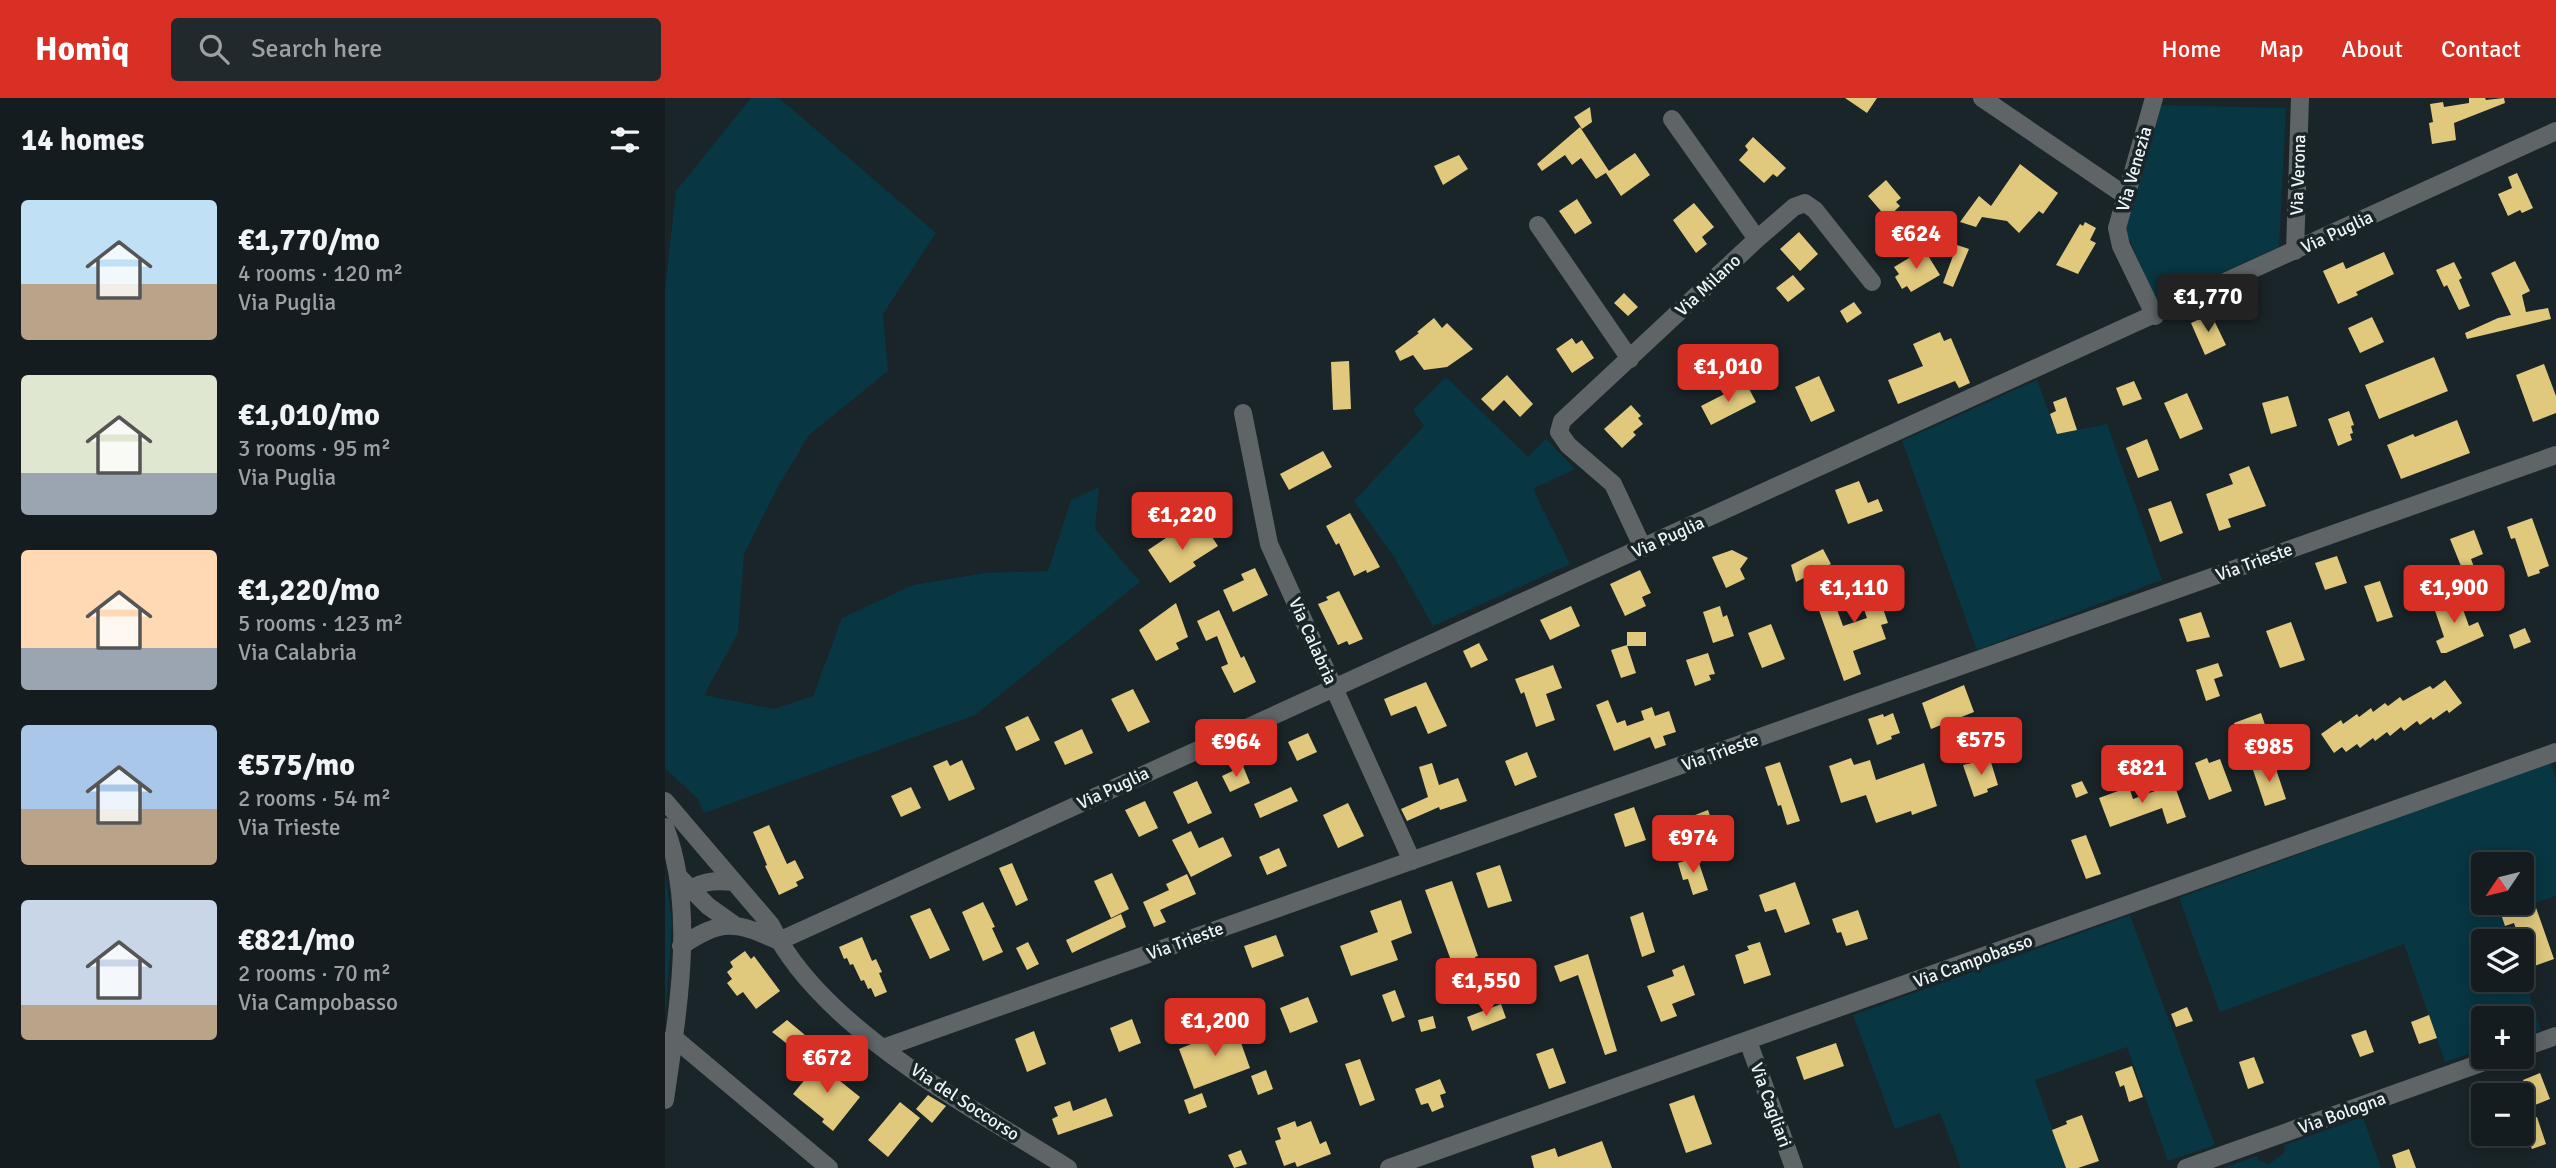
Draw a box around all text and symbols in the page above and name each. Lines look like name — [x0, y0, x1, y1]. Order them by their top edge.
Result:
search box — [171, 18, 661, 81]
text: Homiq — [35, 29, 129, 70]
icon: search — [195, 30, 233, 68]
text: Search here — [251, 33, 382, 65]
text: Home — [2161, 34, 2221, 64]
text: Map — [2259, 34, 2304, 64]
text: About — [2342, 34, 2403, 64]
text: Contact — [2441, 34, 2521, 64]
icon: filters — [606, 121, 644, 159]
text: 14 homes — [21, 122, 144, 159]
street label: Via Venezia — [2111, 124, 2157, 214]
street label: Via Verona — [2286, 134, 2310, 216]
street label: Via Puglia — [2298, 206, 2376, 258]
pin: €624 — [1875, 212, 1957, 271]
text: €624 — [1891, 219, 1941, 248]
text: €1,770/mo — [238, 222, 380, 259]
icon: home — [77, 228, 161, 312]
street label: Via Milano — [1671, 249, 1745, 321]
text: 4 rooms · 120 m² — [238, 259, 403, 288]
pin: €1,770 — [2151, 274, 2265, 334]
text: €1,770 — [2174, 282, 2242, 311]
text: Via Puglia — [238, 288, 336, 317]
pin: €1,010 — [1671, 344, 1785, 404]
text: €1,010 — [1694, 352, 1762, 381]
text: €1,010/mo — [238, 397, 380, 434]
icon: home — [77, 403, 161, 487]
text: 3 rooms · 95 m² — [238, 434, 391, 463]
text: Via Puglia — [238, 463, 336, 492]
pin: €1,220 — [1125, 492, 1239, 552]
text: €1,220 — [1148, 500, 1216, 529]
street label: Via Puglia — [1628, 511, 1708, 563]
street label: Via Trieste — [2213, 538, 2295, 586]
pin: €1,110 — [1797, 566, 1911, 625]
pin: €1,900 — [2397, 566, 2511, 625]
text: €1,220/mo — [238, 572, 380, 609]
text: €1,110 — [1820, 573, 1888, 602]
text: €1,900 — [2420, 573, 2488, 602]
icon: home — [77, 578, 161, 662]
street label: Via Calabria — [1284, 594, 1342, 688]
text: 5 rooms · 123 m² — [238, 609, 403, 638]
text: Via Calabria — [238, 638, 357, 667]
pin: €575 — [1940, 718, 2022, 777]
pin: €964 — [1195, 720, 1277, 779]
pin: €985 — [2228, 724, 2310, 784]
text: €575 — [1956, 725, 2006, 754]
text: €964 — [1211, 727, 1261, 756]
street label: Via Trieste — [1679, 728, 1761, 776]
text: €985 — [2244, 732, 2294, 761]
pin: €821 — [2101, 746, 2183, 805]
text: €575/mo — [238, 747, 355, 784]
icon: home — [77, 753, 161, 837]
text: €821 — [2117, 753, 2167, 782]
street label: Via Puglia — [1074, 762, 1152, 814]
text: 2 rooms · 54 m² — [238, 784, 391, 813]
text: Via Trieste — [238, 813, 340, 842]
pin: €974 — [1652, 816, 1734, 875]
text: €974 — [1668, 823, 1718, 852]
north arrow — [2471, 852, 2534, 915]
map controls — [2471, 852, 2534, 1146]
street label: Via Trieste — [1144, 917, 1226, 965]
text: €821/mo — [238, 922, 355, 959]
icon: home — [77, 928, 161, 1012]
street label: Via Campobasso — [1910, 929, 2036, 993]
button: layers — [2471, 929, 2534, 992]
pin: €1,550 — [1429, 958, 1543, 1018]
text: 2 rooms · 70 m² — [238, 959, 391, 988]
text: €1,550 — [1452, 966, 1520, 995]
text: Via Campobasso — [238, 988, 398, 1017]
pin: €1,200 — [1158, 998, 1272, 1058]
text: €1,200 — [1181, 1006, 1249, 1035]
button: + — [2471, 1006, 2534, 1069]
pin: €672 — [786, 1035, 868, 1095]
text: €672 — [802, 1043, 852, 1072]
street label: Via del Soccorso — [906, 1059, 1024, 1145]
street label: Via Cagliari — [1746, 1060, 1796, 1150]
button: − — [2471, 1083, 2534, 1146]
street label: Via Bologna — [2295, 1087, 2389, 1139]

